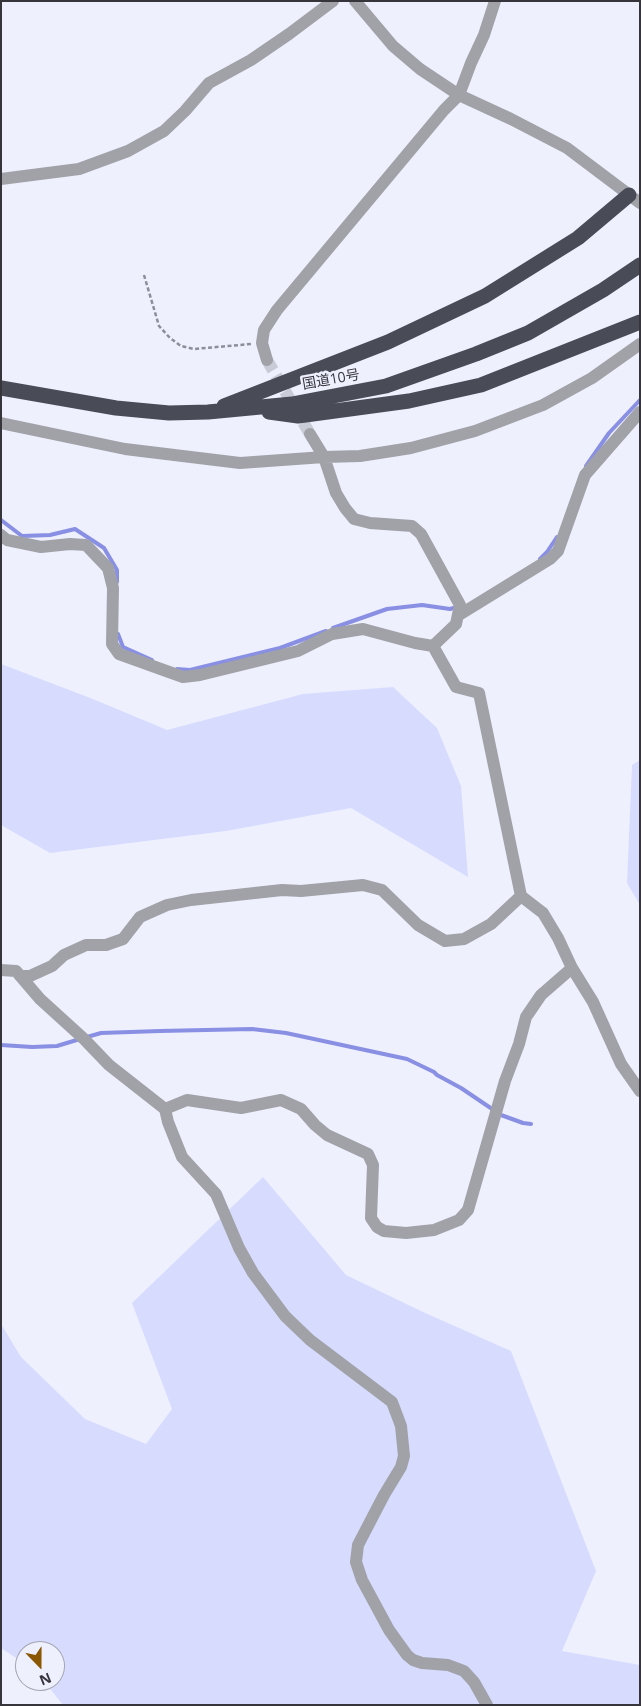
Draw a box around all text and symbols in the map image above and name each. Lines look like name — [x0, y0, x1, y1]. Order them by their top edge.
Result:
street label: 国道10号 — [301, 367, 361, 393]
north arrow — [15, 1641, 65, 1691]
text: N — [37, 1668, 54, 1690]

